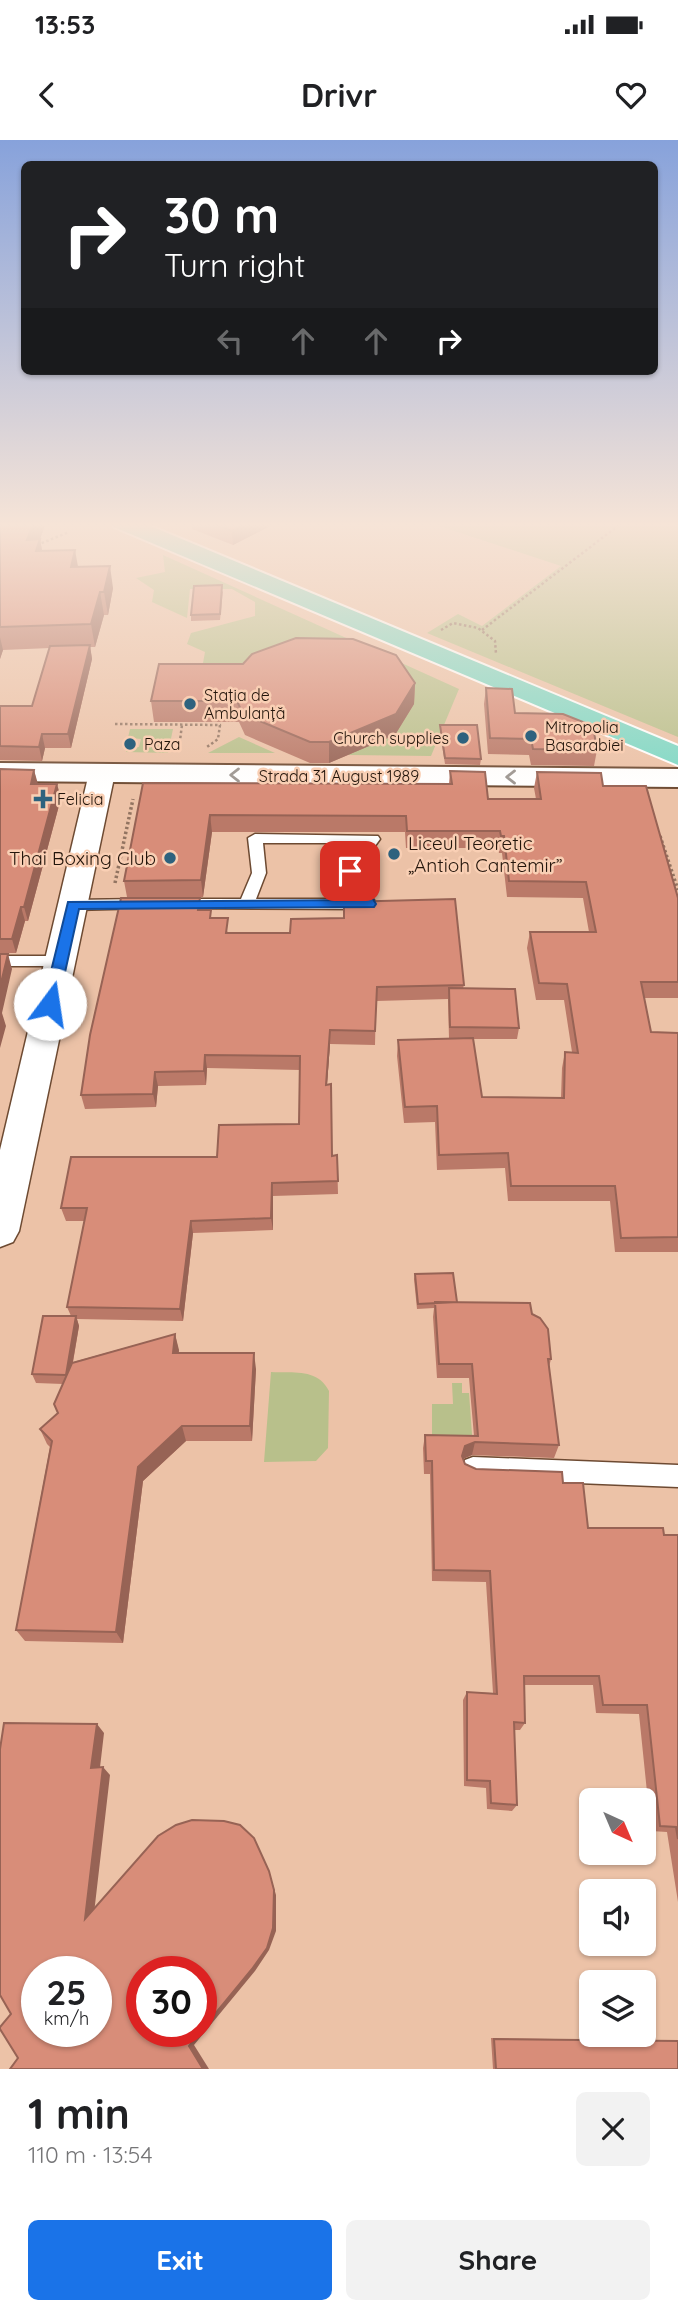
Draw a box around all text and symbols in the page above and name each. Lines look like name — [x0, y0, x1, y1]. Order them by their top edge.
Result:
text: 13:53 — [35, 8, 95, 41]
text: Drivr — [301, 75, 377, 115]
icon: back — [28, 76, 66, 114]
icon: heart — [612, 76, 650, 114]
text: 30 m — [164, 184, 279, 245]
icon: right — [49, 189, 140, 280]
text: Turn right — [164, 245, 305, 285]
icon: left — [211, 322, 249, 360]
icon: ahead — [284, 322, 322, 360]
icon: ahead — [357, 322, 395, 360]
icon: right — [430, 322, 468, 360]
place label: Stația de Ambulanță — [204, 685, 286, 723]
marker: Stația de Ambulanță — [182, 696, 198, 712]
place label: Mitropolia Basarabiei — [545, 717, 624, 755]
place label: Church supplies — [333, 728, 449, 748]
marker: Mitropolia Basarabiei — [523, 728, 539, 744]
marker: Church supplies — [455, 730, 471, 746]
place label: Paza — [144, 734, 181, 754]
marker: Paza — [122, 736, 138, 752]
street label: Strada 31 August 1989 — [259, 766, 419, 786]
one-way arrow — [229, 767, 239, 783]
one-way arrow — [505, 769, 516, 785]
place label: Felicia — [57, 789, 103, 809]
marker: Felicia — [35, 791, 51, 807]
place label: Liceul Teoretic „Antioh Cantemir” — [408, 831, 563, 877]
pin — [320, 841, 380, 901]
place label: Thai Boxing Club — [9, 846, 156, 870]
marker: Liceul Teoretic „Antioh Cantemir” — [386, 846, 402, 862]
marker: Thai Boxing Club — [162, 850, 178, 866]
icon: arrive — [331, 852, 369, 890]
position arrow — [13, 967, 87, 1041]
north arrow — [579, 1788, 656, 1866]
map controls — [579, 1788, 656, 2047]
button: sound — [579, 1879, 656, 1956]
speed limit sign: 30 — [126, 1956, 217, 2047]
text: 25 — [46, 1970, 87, 2014]
button: layers — [579, 1970, 656, 2047]
text: km/h — [44, 2007, 89, 2030]
text: 1 min — [28, 2087, 130, 2140]
button: close — [576, 2092, 650, 2166]
text: 110 m · 13:54 — [28, 2140, 153, 2169]
button: Exit — [28, 2220, 332, 2300]
button: Share — [346, 2220, 650, 2300]

